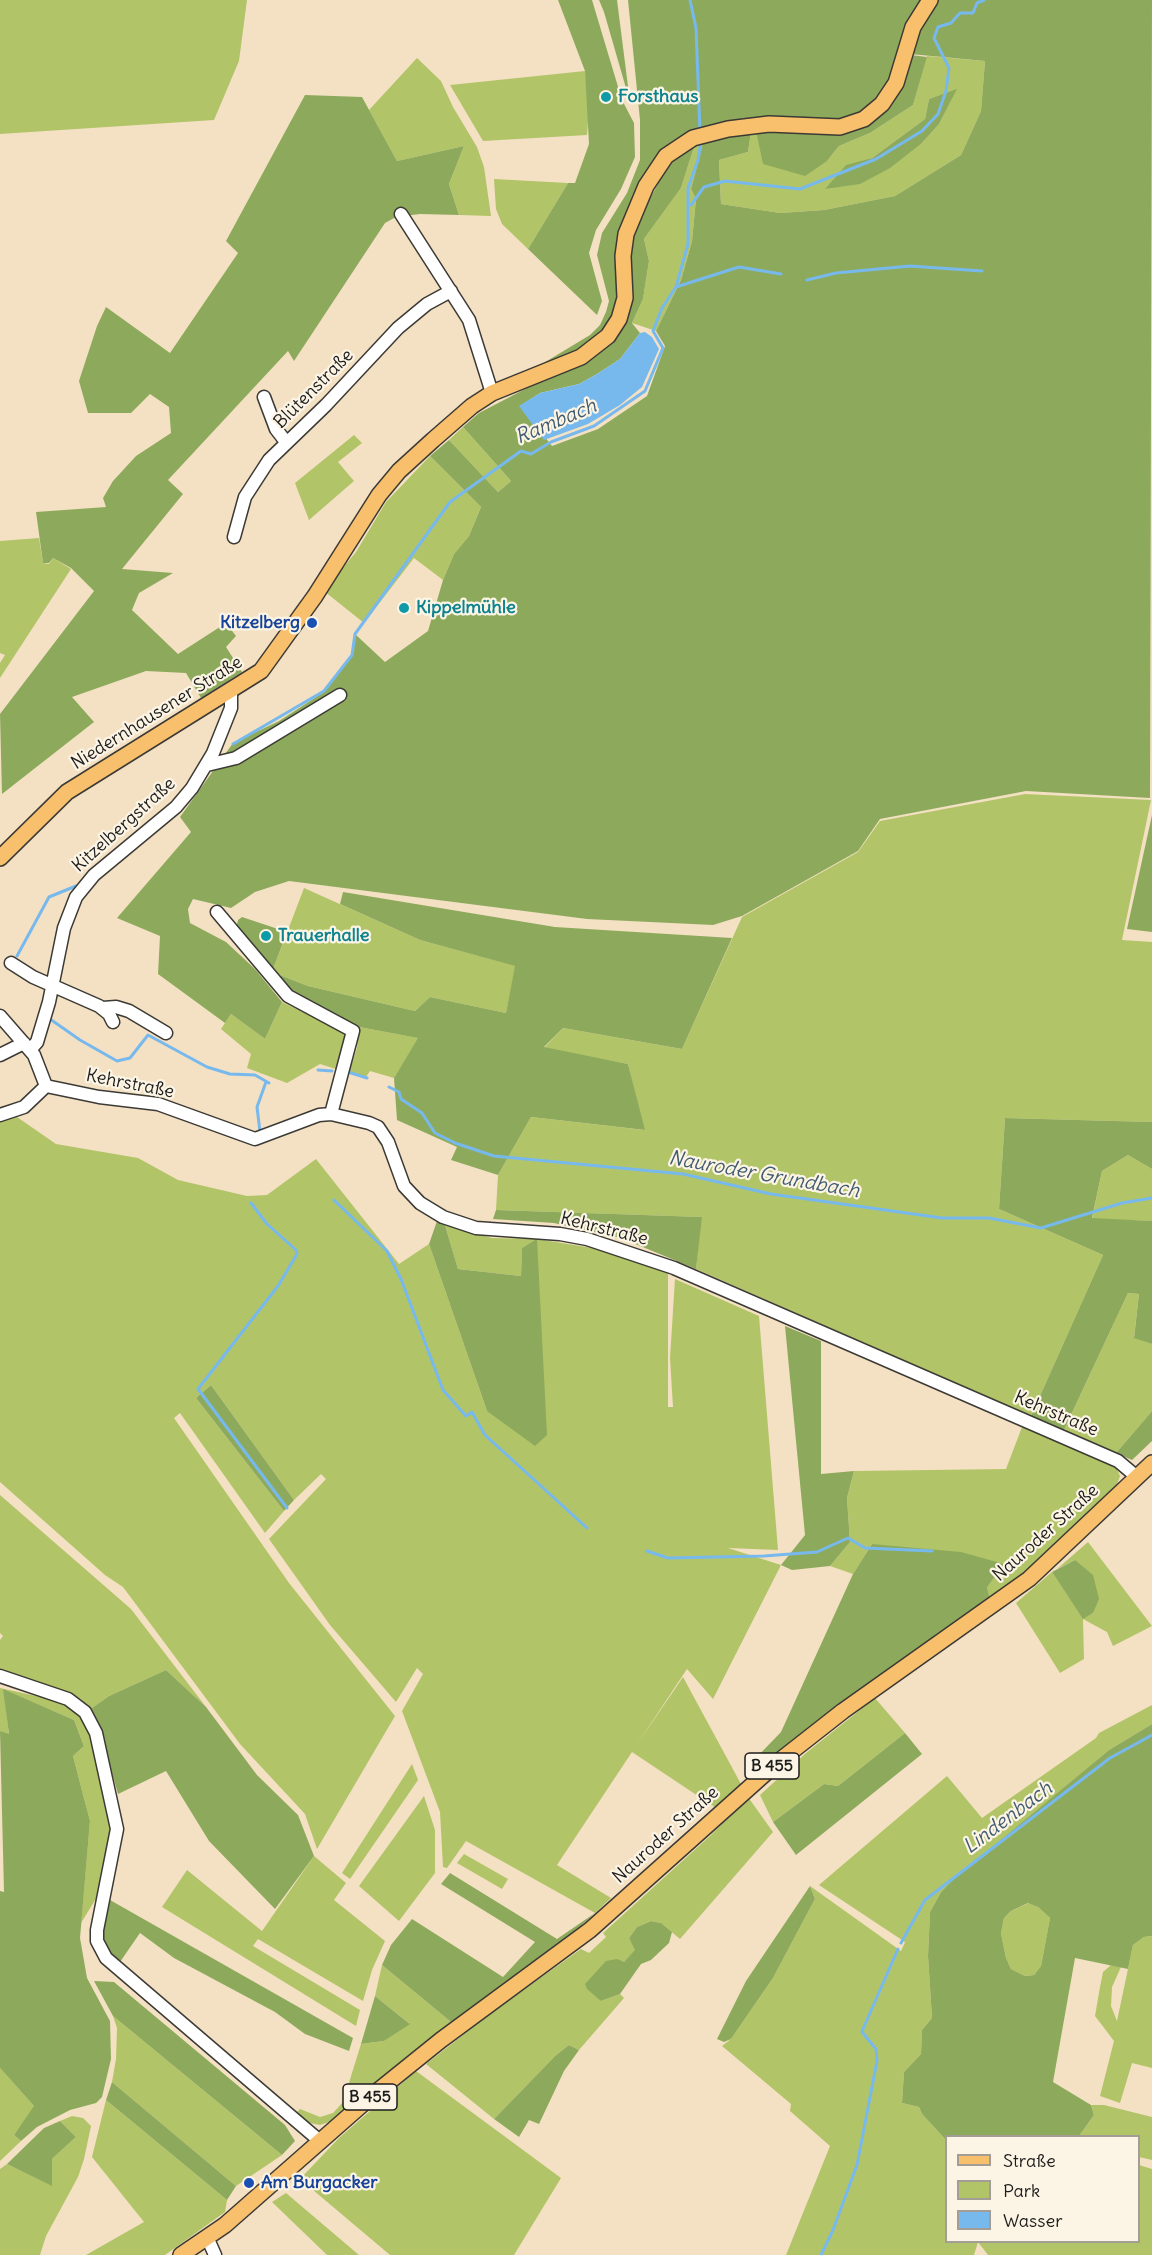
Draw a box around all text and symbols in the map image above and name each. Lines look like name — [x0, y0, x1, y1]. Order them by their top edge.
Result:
place label: Forsthaus — [618, 86, 698, 108]
marker: Forsthaus — [599, 90, 613, 104]
street label: Blütenstraße — [270, 345, 358, 433]
water label: Rambach — [512, 394, 600, 450]
place label: Kippelmühle — [416, 597, 516, 619]
marker: Kippelmühle — [397, 601, 411, 615]
place label: Kitzelberg — [220, 612, 300, 634]
marker: Kitzelberg — [305, 616, 319, 630]
street label: Niedernhausener Straße — [68, 652, 246, 774]
street label: Kitzelbergstraße — [68, 773, 180, 877]
place label: Trauerhalle — [278, 925, 369, 947]
marker: Trauerhalle — [259, 929, 273, 943]
street label: Kehrstraße — [84, 1065, 176, 1103]
water label: Nauroder Grundbach — [667, 1146, 861, 1204]
street label: Kehrstraße — [558, 1208, 650, 1250]
street label: Kehrstraße — [1011, 1387, 1101, 1441]
street label: Nauroder Straße — [989, 1480, 1103, 1586]
road number: B 455 — [745, 1753, 799, 1779]
water label: Lindenbach — [959, 1777, 1057, 1859]
street label: Nauroder Straße — [609, 1782, 723, 1888]
road number: B 455 — [343, 2084, 397, 2110]
legend — [945, 2135, 1140, 2243]
text: Straße — [1003, 2149, 1056, 2172]
place label: Am Burgacker — [261, 2172, 378, 2194]
marker: Am Burgacker — [242, 2176, 256, 2190]
text: Park — [1003, 2179, 1040, 2202]
text: Wasser — [1003, 2209, 1062, 2232]

